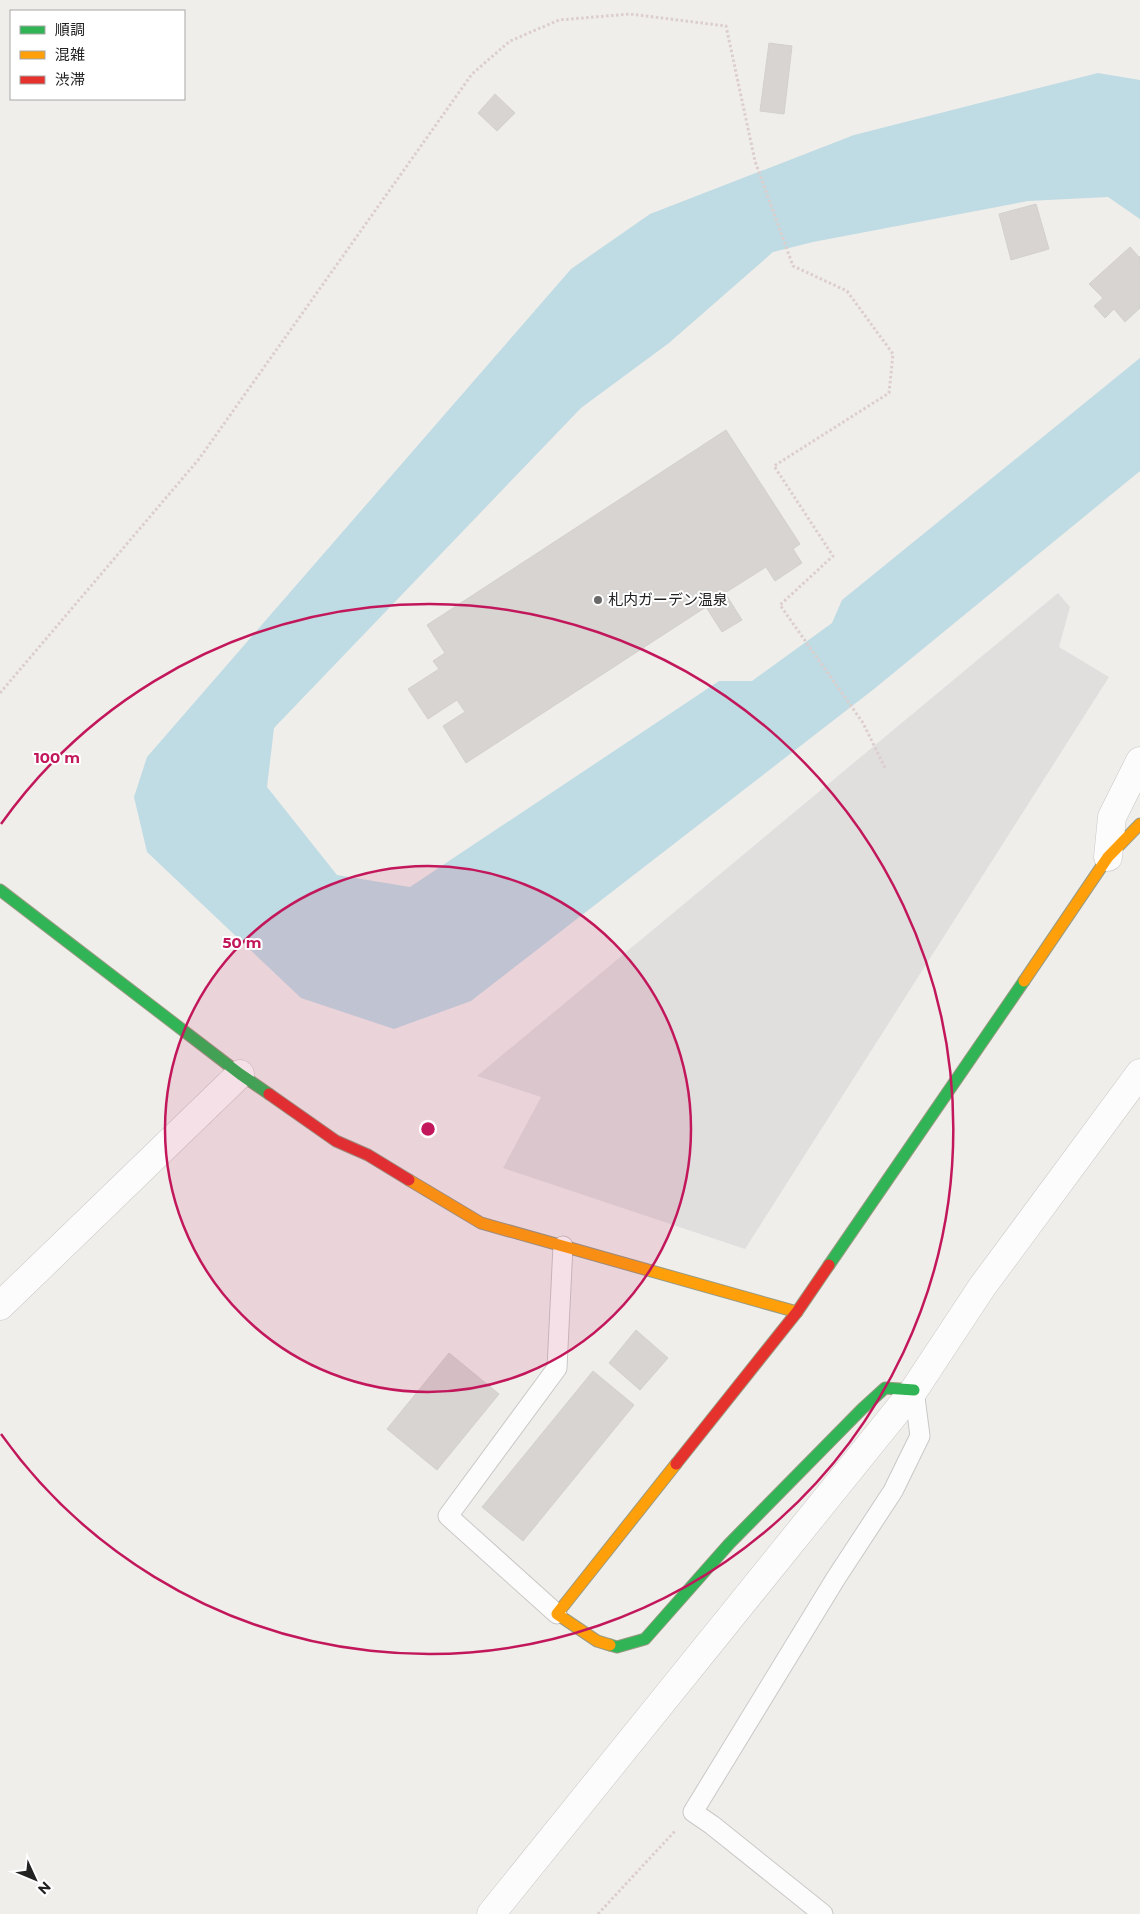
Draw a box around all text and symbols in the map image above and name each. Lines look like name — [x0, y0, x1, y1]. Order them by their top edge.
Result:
legend — [10, 10, 185, 100]
text: 順調 — [55, 20, 85, 39]
text: 混雑 — [55, 45, 85, 64]
text: 渋滞 — [55, 70, 85, 89]
place label: 札内ガーデン温泉 — [608, 590, 728, 609]
marker: 札内ガーデン温泉 — [592, 594, 604, 606]
text: 100 m — [34, 748, 80, 767]
text: 50 m — [222, 933, 262, 952]
centre of rings — [419, 1120, 437, 1138]
north arrow — [10, 1854, 60, 1904]
text: N — [34, 1878, 55, 1898]

